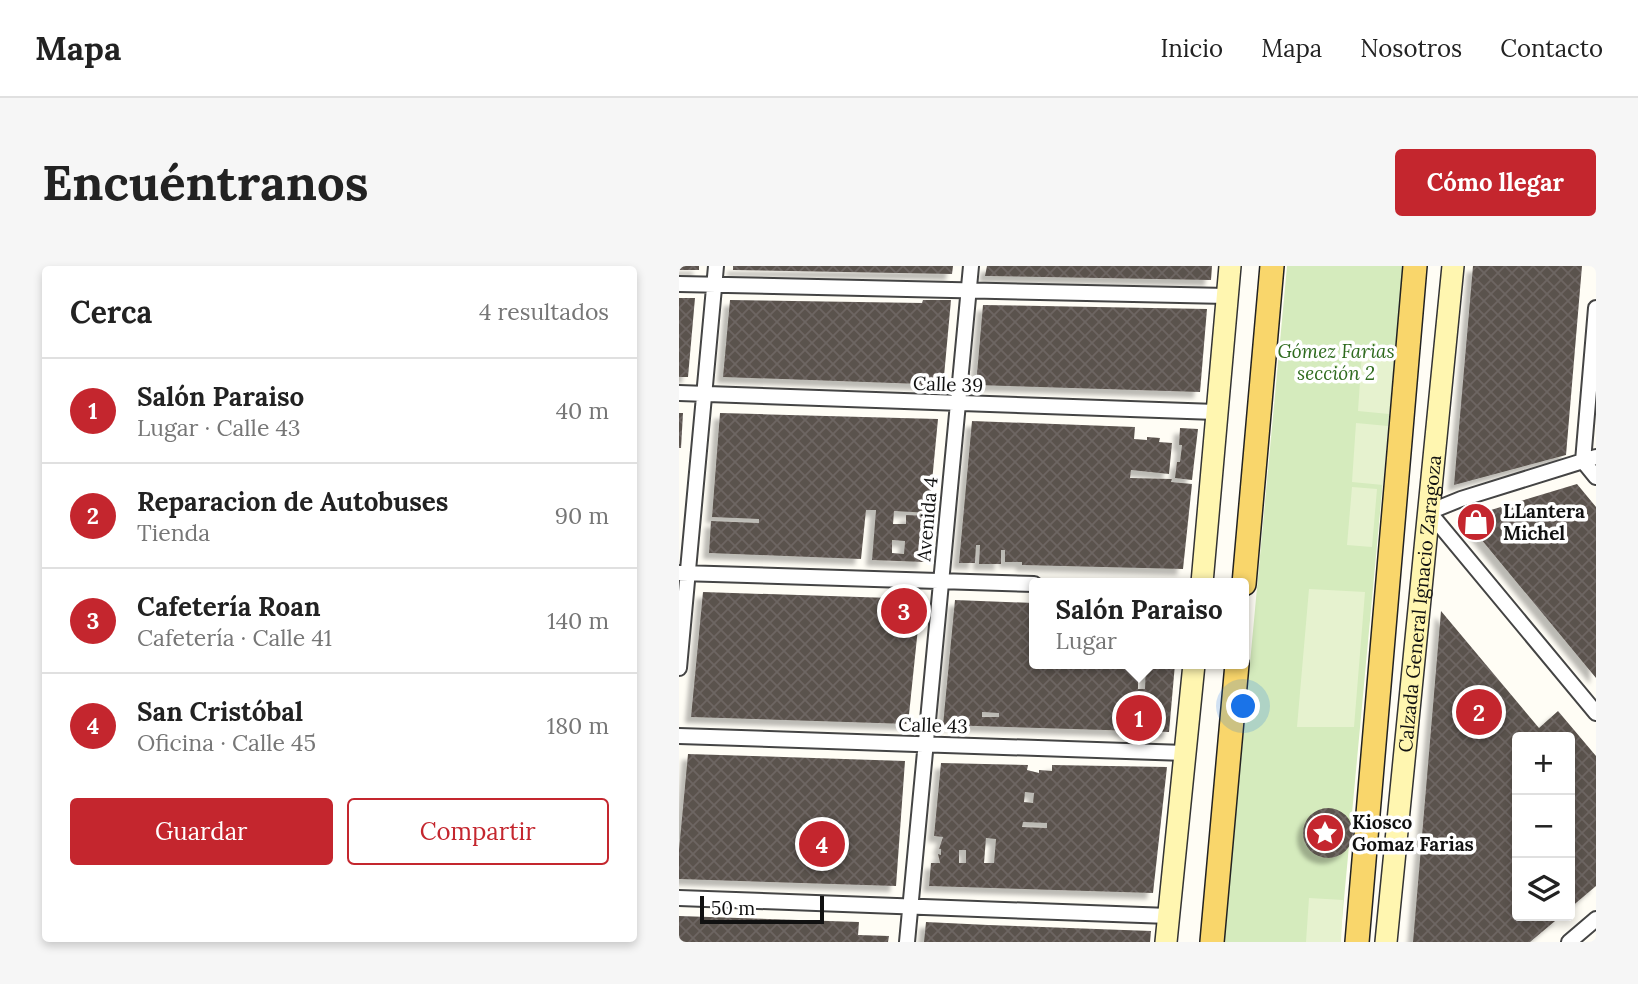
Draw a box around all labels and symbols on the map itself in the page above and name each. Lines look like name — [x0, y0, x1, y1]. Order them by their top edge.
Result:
park label: Gómez Farias sección 2 — [1277, 339, 1395, 385]
street label: Calle 39 — [912, 371, 984, 397]
street label: Calzada General Ignacio Zaragoza — [1393, 454, 1446, 753]
street label: Avenida 4 — [911, 476, 943, 563]
place label: LLantera Michel — [1503, 499, 1585, 545]
shop icon: LLantera Michel — [1455, 501, 1497, 543]
pin: 3 — [881, 585, 927, 637]
pin: 2 — [1456, 686, 1502, 738]
your location — [1226, 689, 1260, 723]
pin: 1 — [1116, 692, 1162, 744]
street label: Calle 43 — [898, 712, 968, 738]
place label: Kiosco Gomaz Farias — [1352, 810, 1474, 856]
place icon: Kiosco Gomaz Farias — [1304, 812, 1346, 854]
pin: 4 — [799, 818, 845, 870]
scale bar — [700, 893, 824, 925]

